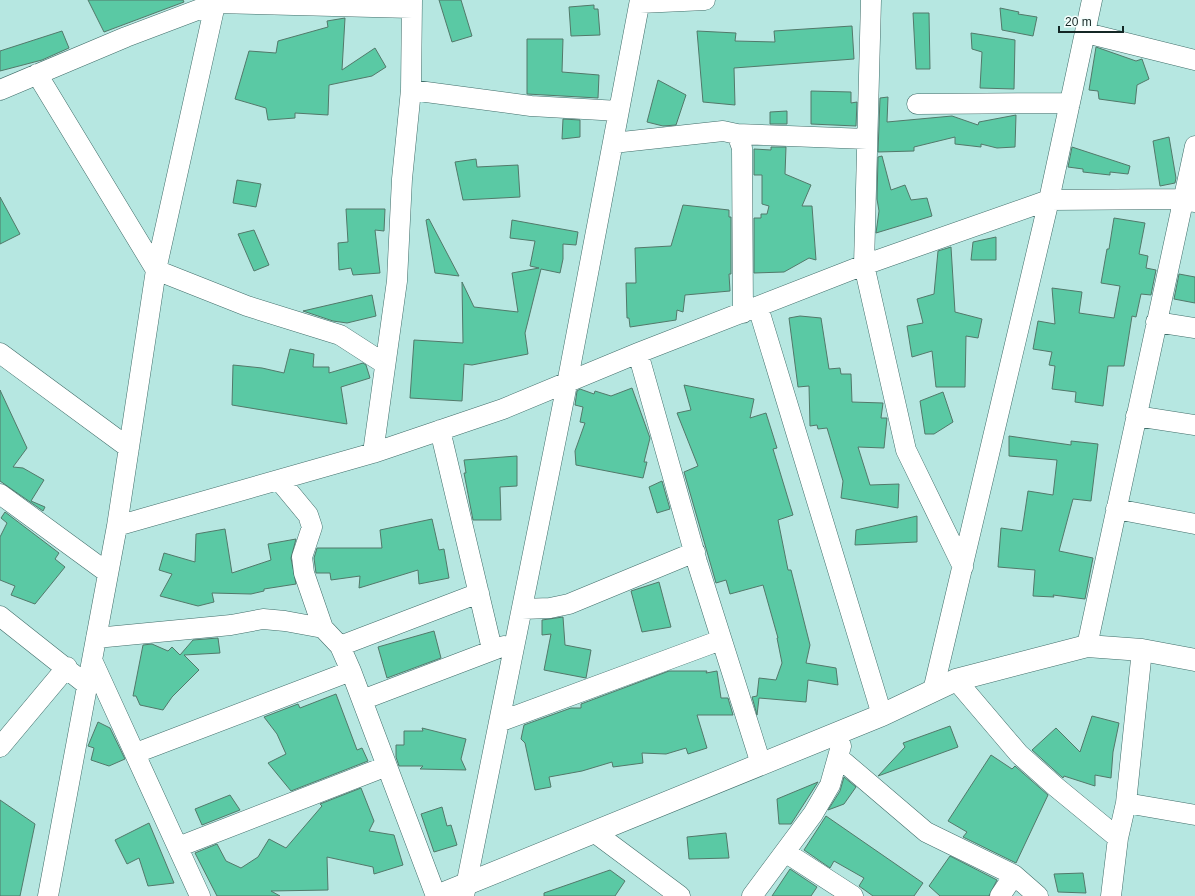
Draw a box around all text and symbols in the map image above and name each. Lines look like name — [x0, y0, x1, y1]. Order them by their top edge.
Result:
scale bar — [1059, 8, 1123, 34]
text: 20 m — [1065, 15, 1092, 29]

